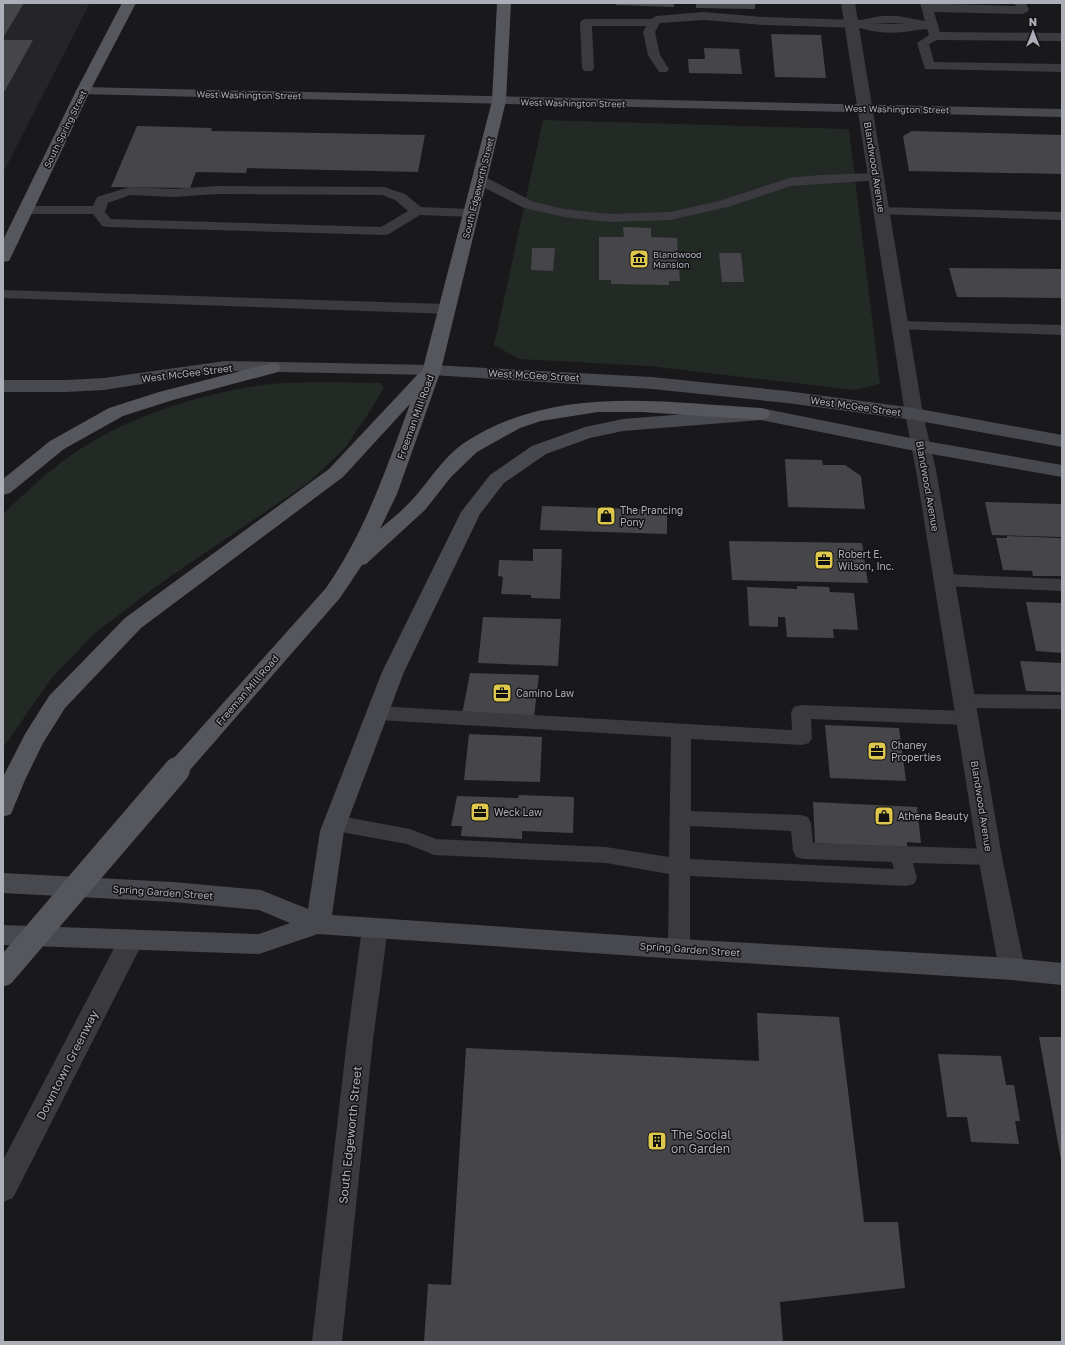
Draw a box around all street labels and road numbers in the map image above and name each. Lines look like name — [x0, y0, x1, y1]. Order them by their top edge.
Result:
street label: South Spring Street — [41, 88, 89, 170]
street label: West Washington Street — [197, 89, 302, 101]
street label: West Washington Street — [521, 97, 626, 109]
street label: West Washington Street — [845, 103, 950, 115]
street label: Blandwood Avenue — [862, 121, 888, 213]
street label: South Edgeworth Street — [460, 136, 496, 240]
street label: West McGee Street — [141, 361, 233, 385]
street label: West McGee Street — [488, 367, 580, 383]
street label: Freeman Mill Road — [394, 373, 436, 461]
street label: West McGee Street — [810, 394, 902, 418]
street label: Blandwood Avenue — [914, 440, 942, 532]
street label: Freeman Mill Road — [213, 652, 281, 728]
street label: Blandwood Avenue — [969, 760, 995, 852]
street label: Spring Garden Street — [112, 883, 214, 901]
street label: Spring Garden Street — [639, 940, 741, 958]
street label: Downtown Greenway — [33, 1007, 101, 1122]
street label: South Edgeworth Street — [335, 1065, 365, 1205]

